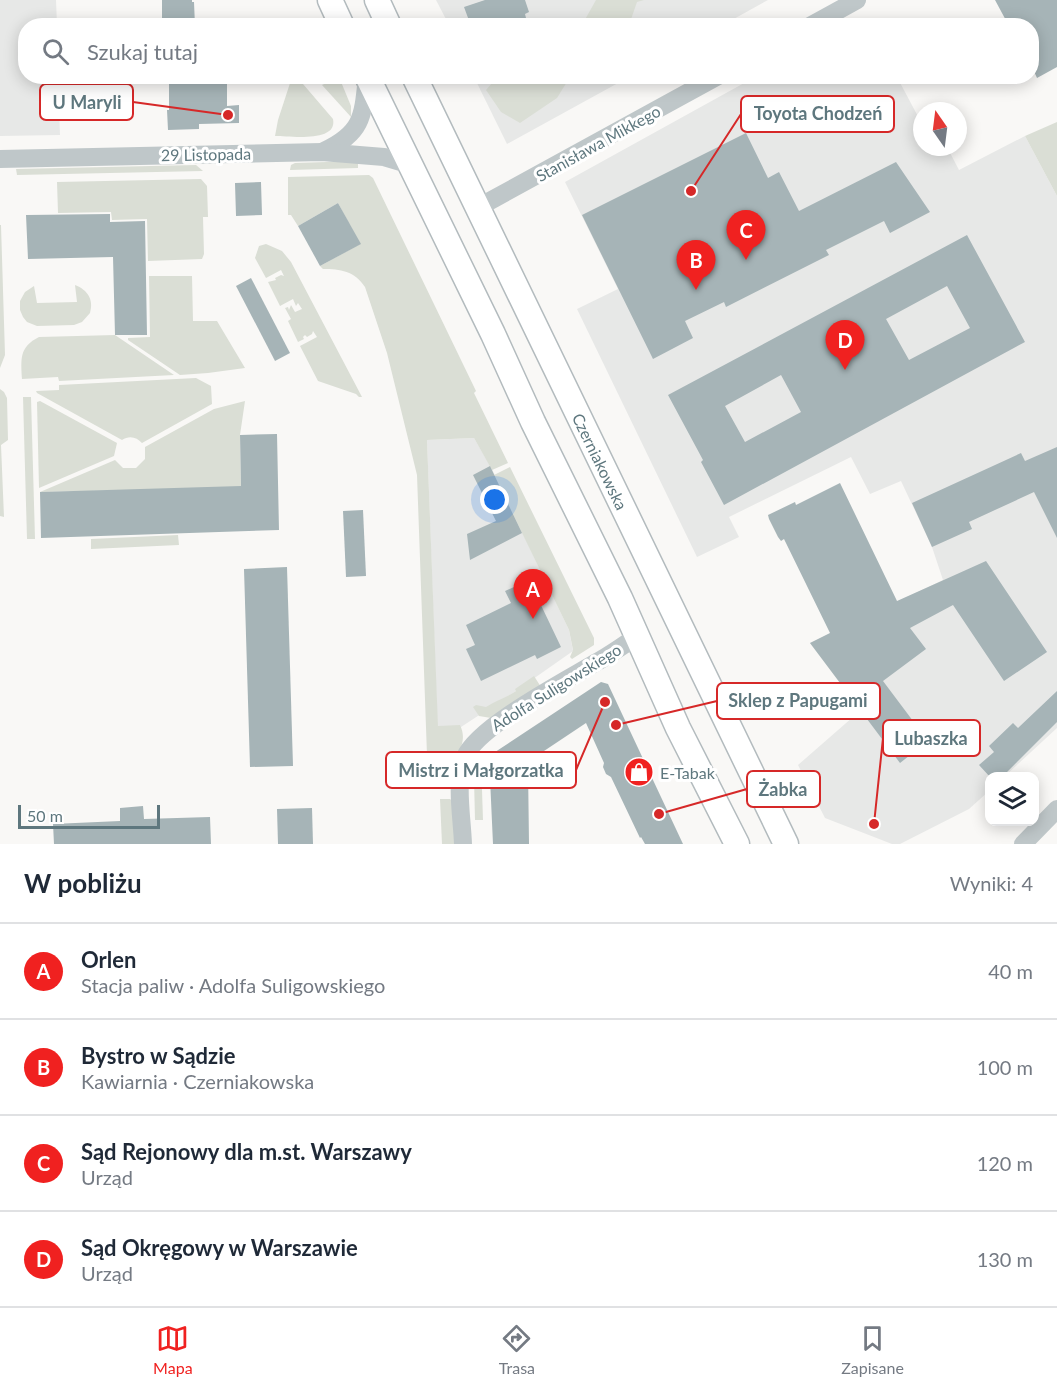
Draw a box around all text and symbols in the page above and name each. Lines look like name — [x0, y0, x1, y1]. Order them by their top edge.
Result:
search box — [18, 18, 1039, 84]
icon: search — [39, 35, 72, 68]
text: Szukaj tutaj — [87, 38, 198, 65]
callout: U Maryli — [40, 84, 133, 120]
text: U Maryli — [53, 91, 121, 113]
callout: Toyota Chodzeń — [741, 96, 894, 132]
street label: Stanisława Mikkego — [533, 101, 663, 185]
text: Toyota Chodzeń — [754, 102, 882, 124]
north arrow — [913, 102, 967, 156]
street label: 29 Listopada — [161, 144, 251, 164]
pin: C — [726, 210, 766, 260]
pin: B — [676, 240, 716, 290]
pin: D — [826, 320, 864, 370]
street label: Czerniakowska — [569, 410, 632, 513]
your location — [480, 485, 509, 514]
pin: A — [514, 570, 552, 619]
street label: Adolfa Suligowskiego — [488, 639, 624, 735]
callout: Sklep z Papugami — [717, 683, 880, 719]
text: Sklep z Papugami — [728, 689, 868, 711]
callout: Lubaszka — [883, 720, 980, 756]
text: Lubaszka — [894, 727, 968, 749]
callout: Mistrz i Małgorzatka — [386, 752, 576, 788]
shop icon: E-Tabak — [623, 756, 655, 788]
text: Mistrz i Małgorzatka — [398, 759, 564, 781]
place label: E-Tabak — [660, 763, 716, 782]
callout: Żabka — [747, 771, 820, 807]
map controls — [985, 772, 1039, 826]
button: layers — [985, 772, 1039, 826]
text: Żabka — [759, 778, 807, 800]
scale bar — [18, 802, 160, 830]
text: 50 m — [27, 806, 63, 825]
text: W pobliżu — [24, 867, 142, 899]
text: Wyniki: 4 — [950, 871, 1033, 895]
text: Orlen — [81, 946, 136, 973]
text: A — [37, 959, 50, 983]
text: 40 m — [988, 959, 1033, 983]
text: Stacja paliw · Adolfa Suligowskiego — [81, 973, 385, 997]
text: Bystro w Sądzie — [81, 1042, 235, 1069]
text: B — [37, 1055, 50, 1079]
text: 100 m — [977, 1055, 1033, 1079]
text: Kawiarnia · Czerniakowska — [81, 1069, 314, 1093]
text: Sąd Rejonowy dla m.st. Warszawy — [81, 1138, 412, 1165]
text: C — [37, 1151, 50, 1175]
text: 120 m — [977, 1151, 1033, 1175]
text: Urząd — [81, 1165, 133, 1189]
text: Sąd Okręgowy w Warszawie — [81, 1234, 358, 1261]
text: D — [36, 1247, 51, 1271]
text: 130 m — [977, 1247, 1033, 1271]
text: Urząd — [81, 1261, 133, 1285]
tab: Mapa — [153, 1322, 193, 1377]
tab: Trasa — [499, 1322, 535, 1377]
tab: Zapisane — [841, 1322, 904, 1377]

